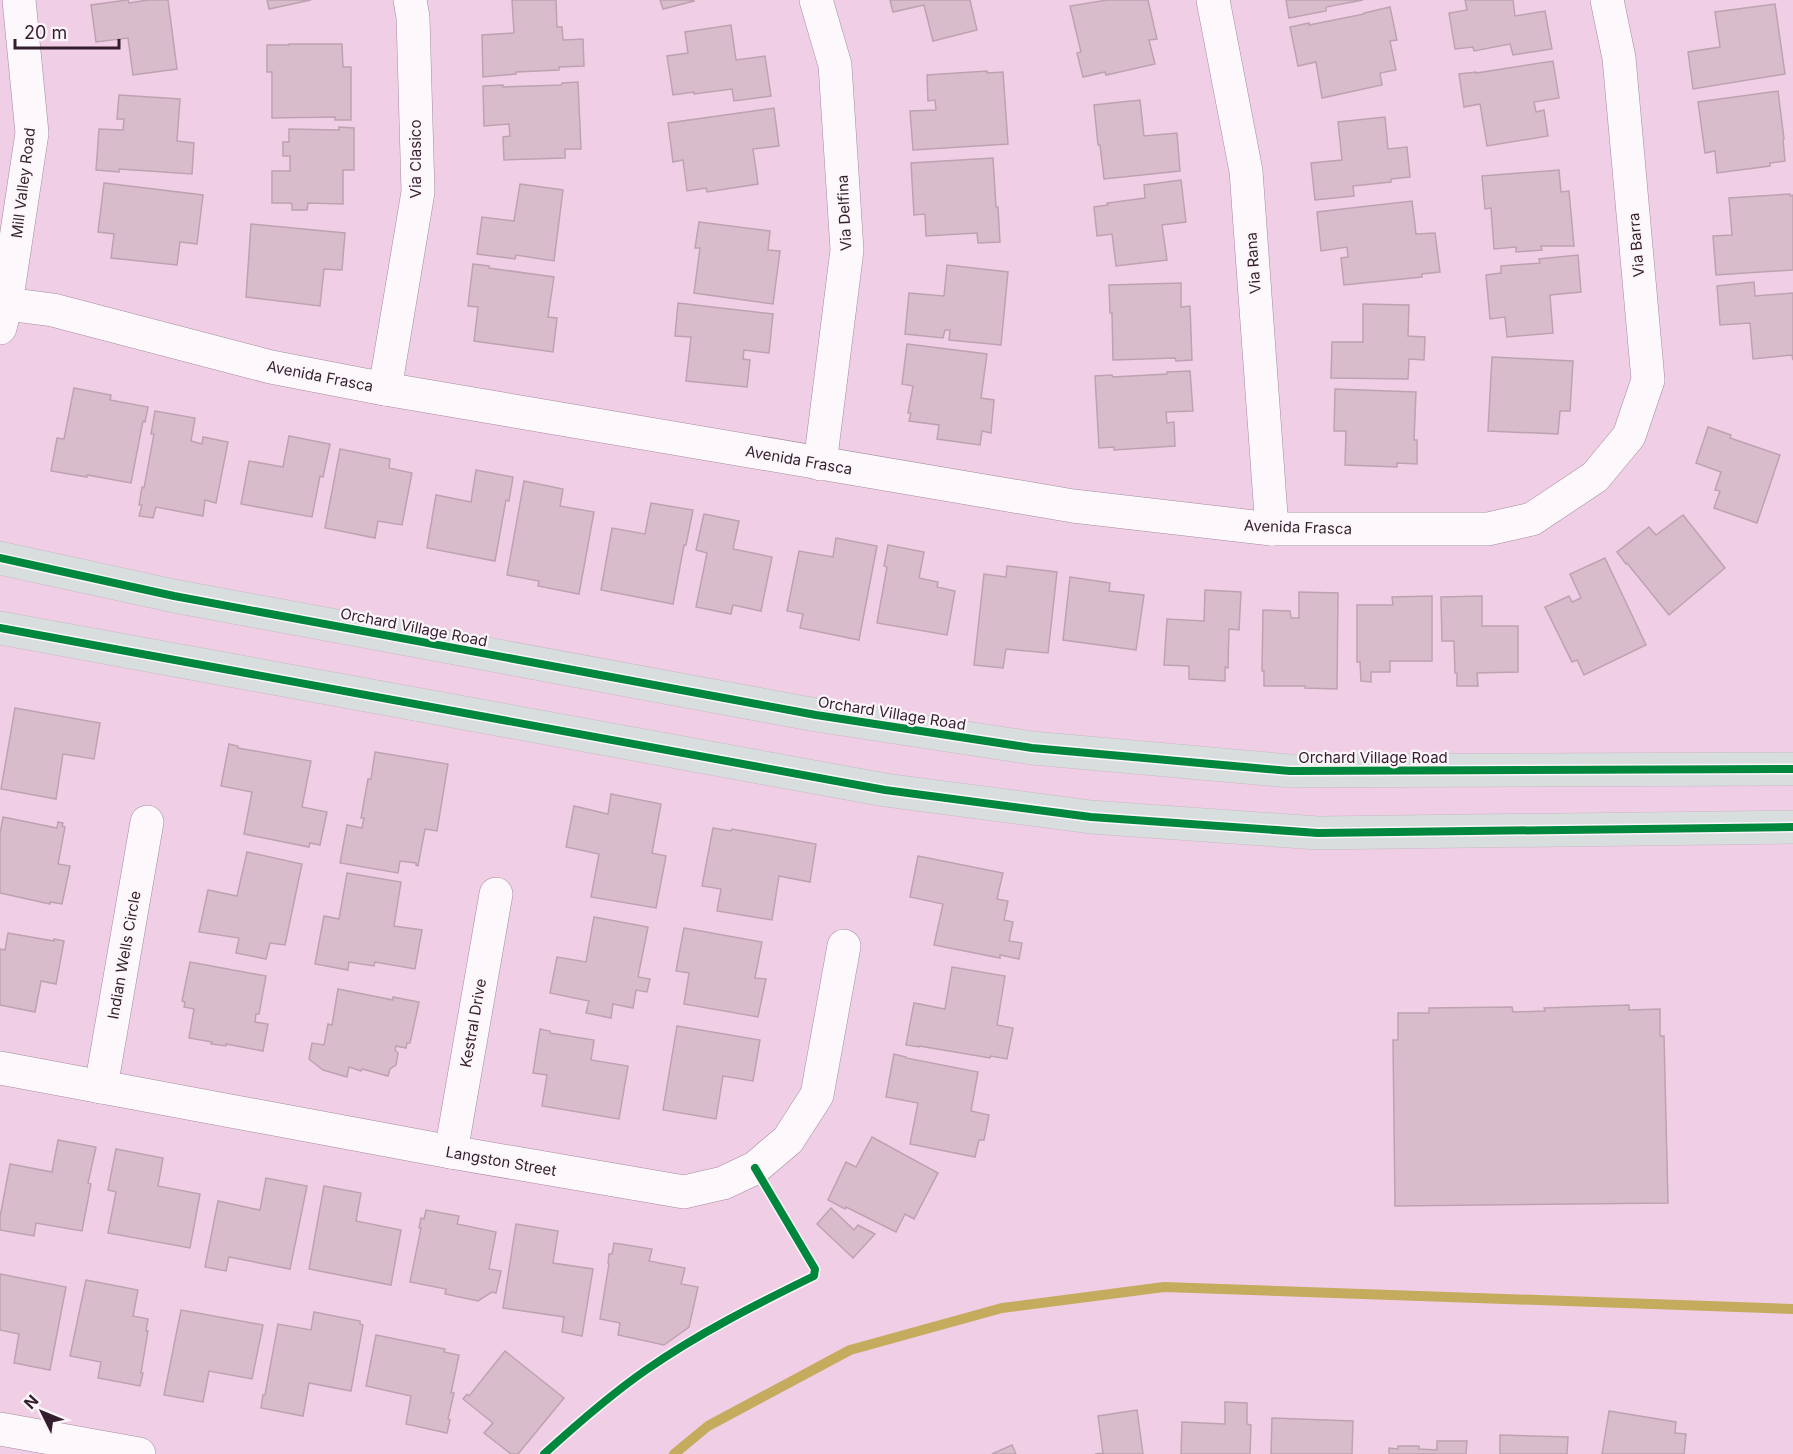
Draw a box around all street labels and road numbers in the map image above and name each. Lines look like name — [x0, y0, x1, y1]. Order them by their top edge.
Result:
street label: Via Clasico — [406, 120, 425, 198]
street label: Mill Valley Road — [7, 127, 39, 239]
street label: Via Delfina — [833, 174, 855, 252]
street label: Via Barra — [1624, 212, 1648, 278]
street label: Via Rana — [1241, 231, 1265, 295]
street label: Avenida Frasca — [265, 356, 375, 396]
street label: Avenida Frasca — [744, 441, 854, 479]
street label: Avenida Frasca — [1244, 516, 1352, 538]
street label: Orchard Village Road — [339, 603, 489, 651]
street label: Orchard Village Road — [817, 692, 967, 734]
street label: Orchard Village Road — [1298, 748, 1448, 767]
street label: Indian Wells Circle — [103, 889, 145, 1021]
street label: Kestral Drive — [456, 977, 490, 1069]
street label: Langston Street — [444, 1142, 558, 1180]

